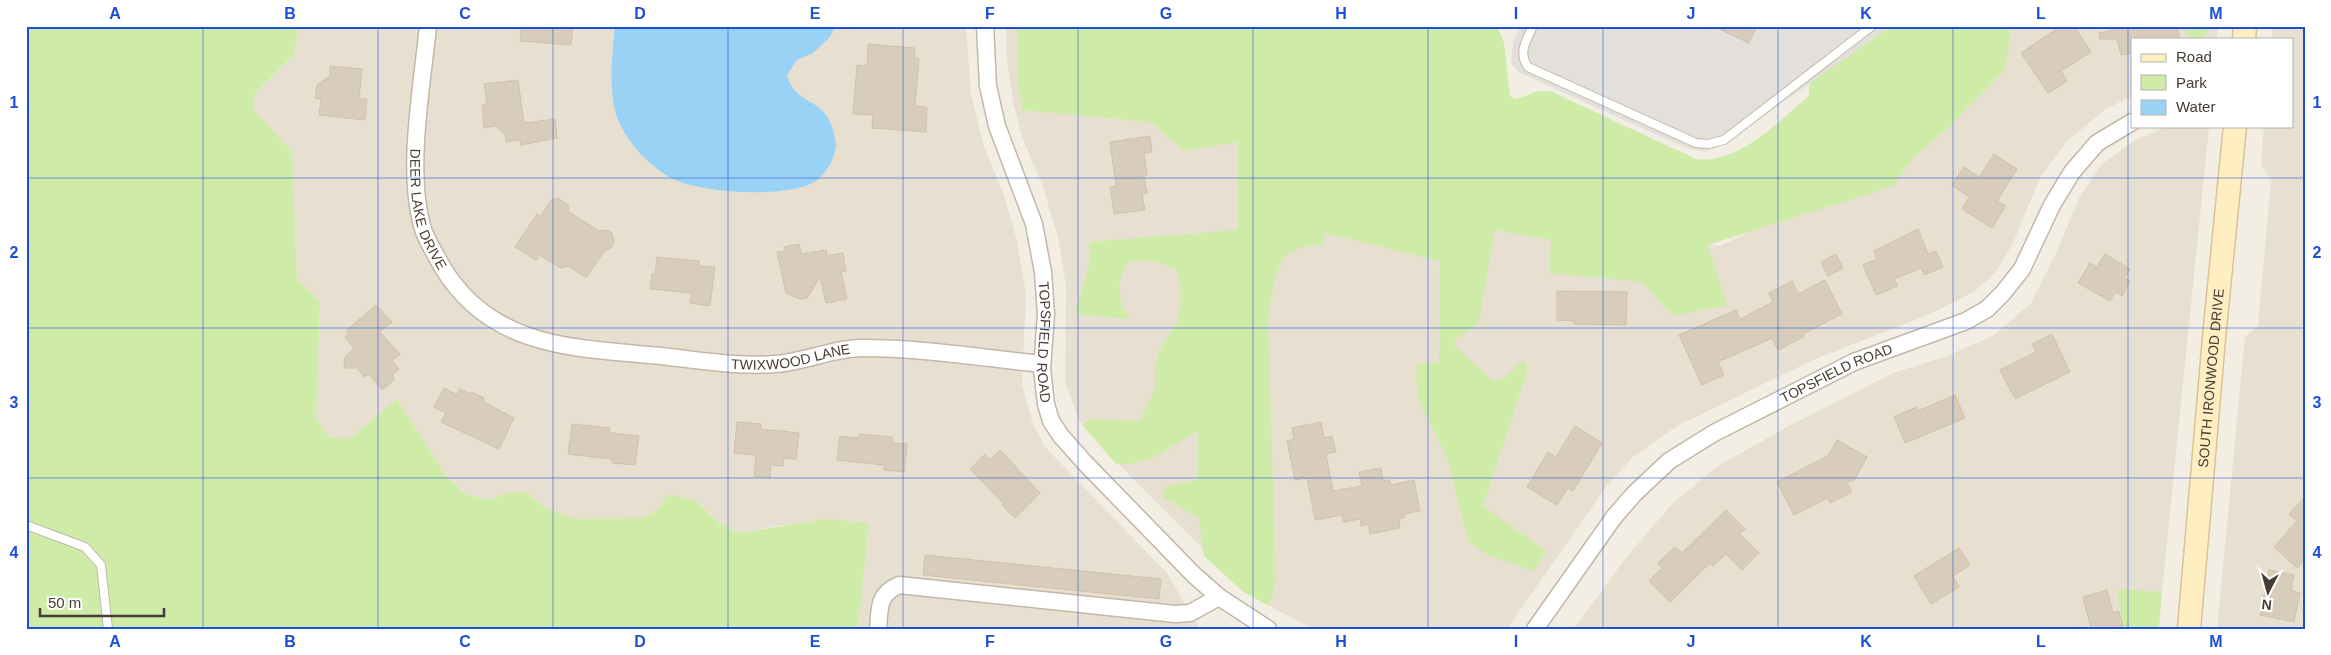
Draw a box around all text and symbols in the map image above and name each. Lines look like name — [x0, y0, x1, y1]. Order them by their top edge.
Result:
text: A — [109, 5, 121, 22]
text: B — [284, 5, 296, 22]
text: C — [459, 5, 471, 22]
text: D — [634, 5, 646, 22]
text: E — [810, 5, 821, 22]
text: F — [985, 5, 995, 22]
text: G — [1160, 5, 1172, 22]
text: H — [1335, 5, 1347, 22]
text: I — [1514, 5, 1518, 22]
text: J — [1687, 5, 1695, 22]
text: K — [1860, 5, 1872, 22]
text: L — [2036, 5, 2046, 22]
text: M — [2209, 5, 2223, 22]
legend — [2131, 38, 2294, 128]
text: Road — [2176, 48, 2212, 65]
text: Park — [2176, 74, 2207, 91]
text: 1 — [10, 94, 19, 111]
text: 1 — [2313, 94, 2322, 111]
text: Water — [2176, 98, 2215, 115]
street label: DEER LAKE DRIVE — [407, 148, 450, 272]
text: 2 — [10, 244, 19, 261]
text: 2 — [2313, 244, 2322, 261]
street label: TOPSFIELD ROAD — [1034, 281, 1054, 404]
street label: SOUTH IRONWOOD DRIVE — [2195, 288, 2227, 468]
street label: TWIXWOOD LANE — [731, 341, 851, 373]
street label: TOPSFIELD ROAD — [1778, 341, 1895, 406]
text: 3 — [10, 394, 19, 411]
text: 3 — [2313, 394, 2322, 411]
text: 4 — [10, 544, 19, 561]
text: 4 — [2313, 544, 2322, 561]
north arrow — [2244, 568, 2294, 618]
scale bar — [40, 585, 164, 617]
text: 50 m — [48, 594, 81, 611]
text: N — [2261, 596, 2273, 613]
text: A — [109, 633, 121, 650]
text: B — [284, 633, 296, 650]
text: C — [459, 633, 471, 650]
text: D — [634, 633, 646, 650]
text: E — [810, 633, 821, 650]
text: F — [985, 633, 995, 650]
text: G — [1160, 633, 1172, 650]
text: H — [1335, 633, 1347, 650]
text: I — [1514, 633, 1518, 650]
text: J — [1687, 633, 1695, 650]
text: K — [1860, 633, 1872, 650]
text: L — [2036, 633, 2046, 650]
text: M — [2209, 633, 2223, 650]

